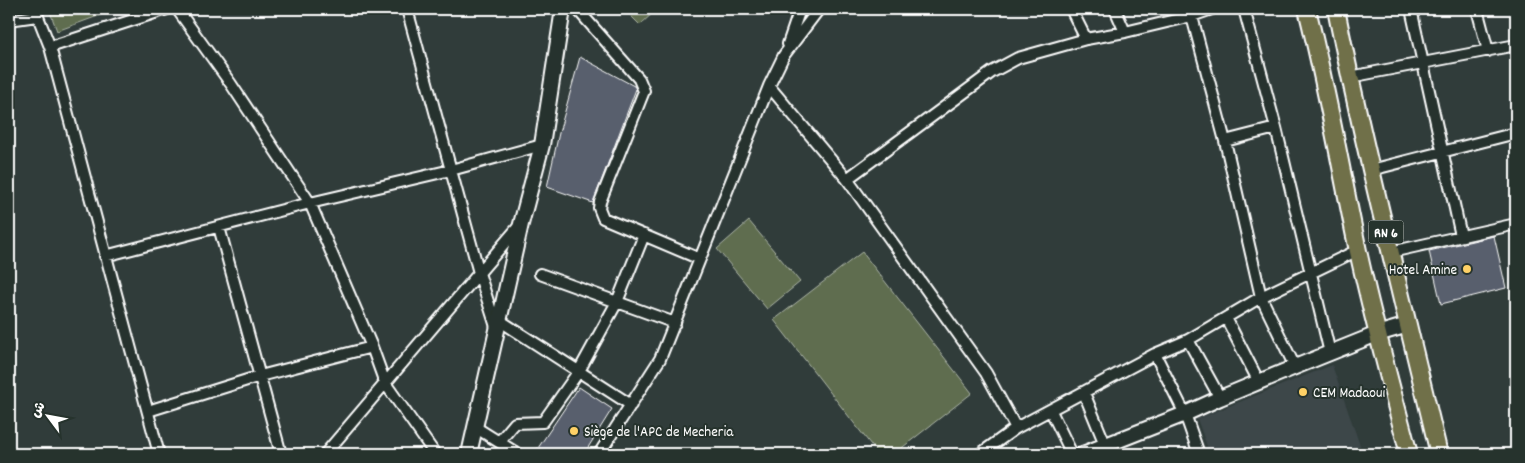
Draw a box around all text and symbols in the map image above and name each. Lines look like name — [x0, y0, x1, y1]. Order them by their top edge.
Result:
road number: RN 6 — [1368, 220, 1404, 243]
place label: Hotel Amine — [1389, 260, 1457, 282]
marker: Hotel Amine — [1461, 263, 1473, 275]
place label: CEM Madaoui — [1313, 383, 1385, 405]
marker: CEM Madaoui — [1297, 386, 1309, 398]
north arrow — [22, 390, 72, 440]
text: ش — [26, 398, 51, 422]
place label: Siège de l'APC de Mecheria — [584, 422, 734, 444]
marker: Siège de l'APC de Mecheria — [568, 425, 580, 437]

